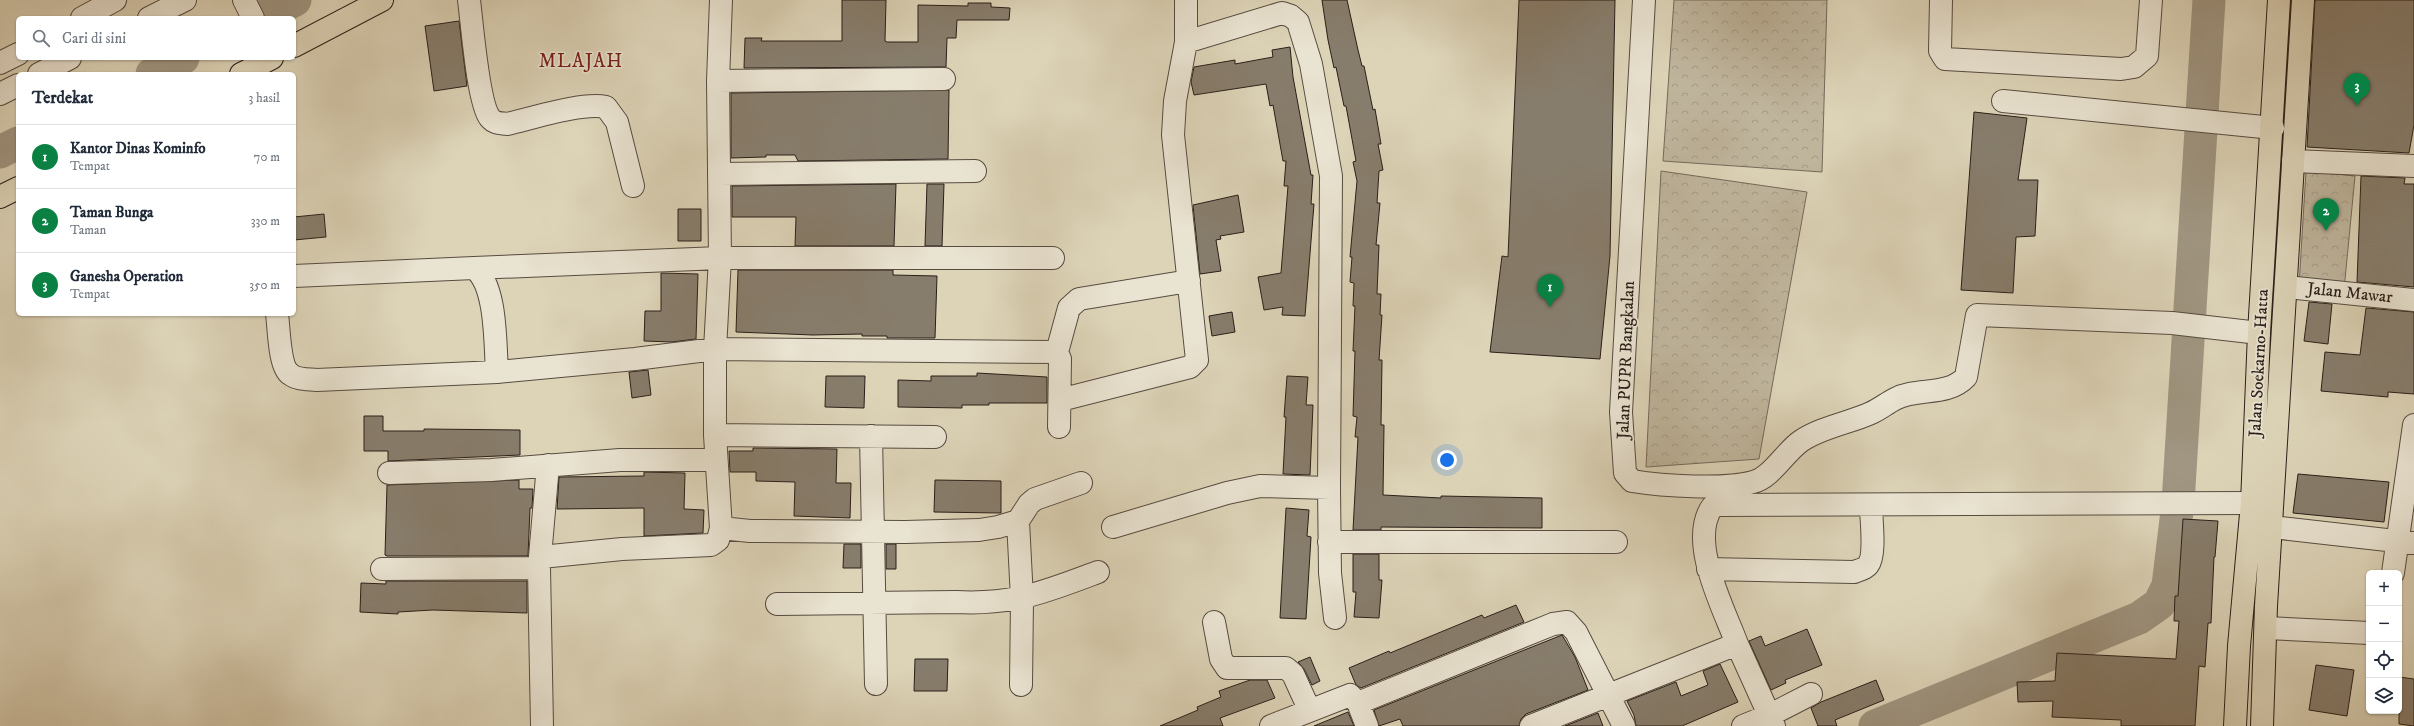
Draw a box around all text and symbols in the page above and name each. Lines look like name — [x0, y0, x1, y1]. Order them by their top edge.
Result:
search box — [16, 16, 296, 60]
icon: search — [30, 27, 52, 49]
text: Cari di sini — [62, 29, 126, 48]
district label: MLAJAH — [539, 50, 623, 73]
pin: 3 — [2344, 73, 2370, 106]
text: Terdekat — [32, 87, 93, 109]
text: 3 hasil — [248, 90, 280, 106]
text: Kantor Dinas Kominfo — [70, 139, 206, 158]
text: 1 — [43, 149, 47, 165]
text: 70 m — [254, 149, 280, 165]
text: Tempat — [70, 158, 110, 174]
pin: 2 — [2313, 198, 2339, 231]
text: Taman Bunga — [70, 203, 153, 222]
text: 2 — [42, 213, 48, 229]
text: 330 m — [251, 213, 280, 229]
text: Taman — [70, 222, 106, 238]
text: Ganesha Operation — [70, 267, 183, 286]
pin: 1 — [1537, 274, 1563, 307]
text: 3 — [43, 277, 47, 293]
text: 350 m — [249, 277, 280, 293]
street label: Jalan Mawar — [2304, 277, 2394, 308]
street label: Jalan PUPR Bangkalan — [1612, 280, 1640, 442]
text: Tempat — [70, 286, 110, 302]
street label: Jalan Soekarno-Hatta — [2244, 288, 2274, 440]
your location — [1437, 450, 1457, 470]
map controls — [2366, 570, 2402, 714]
button: + — [2366, 570, 2402, 606]
button: − — [2366, 606, 2402, 642]
button: locate — [2366, 642, 2402, 678]
button: layers — [2366, 678, 2402, 714]

